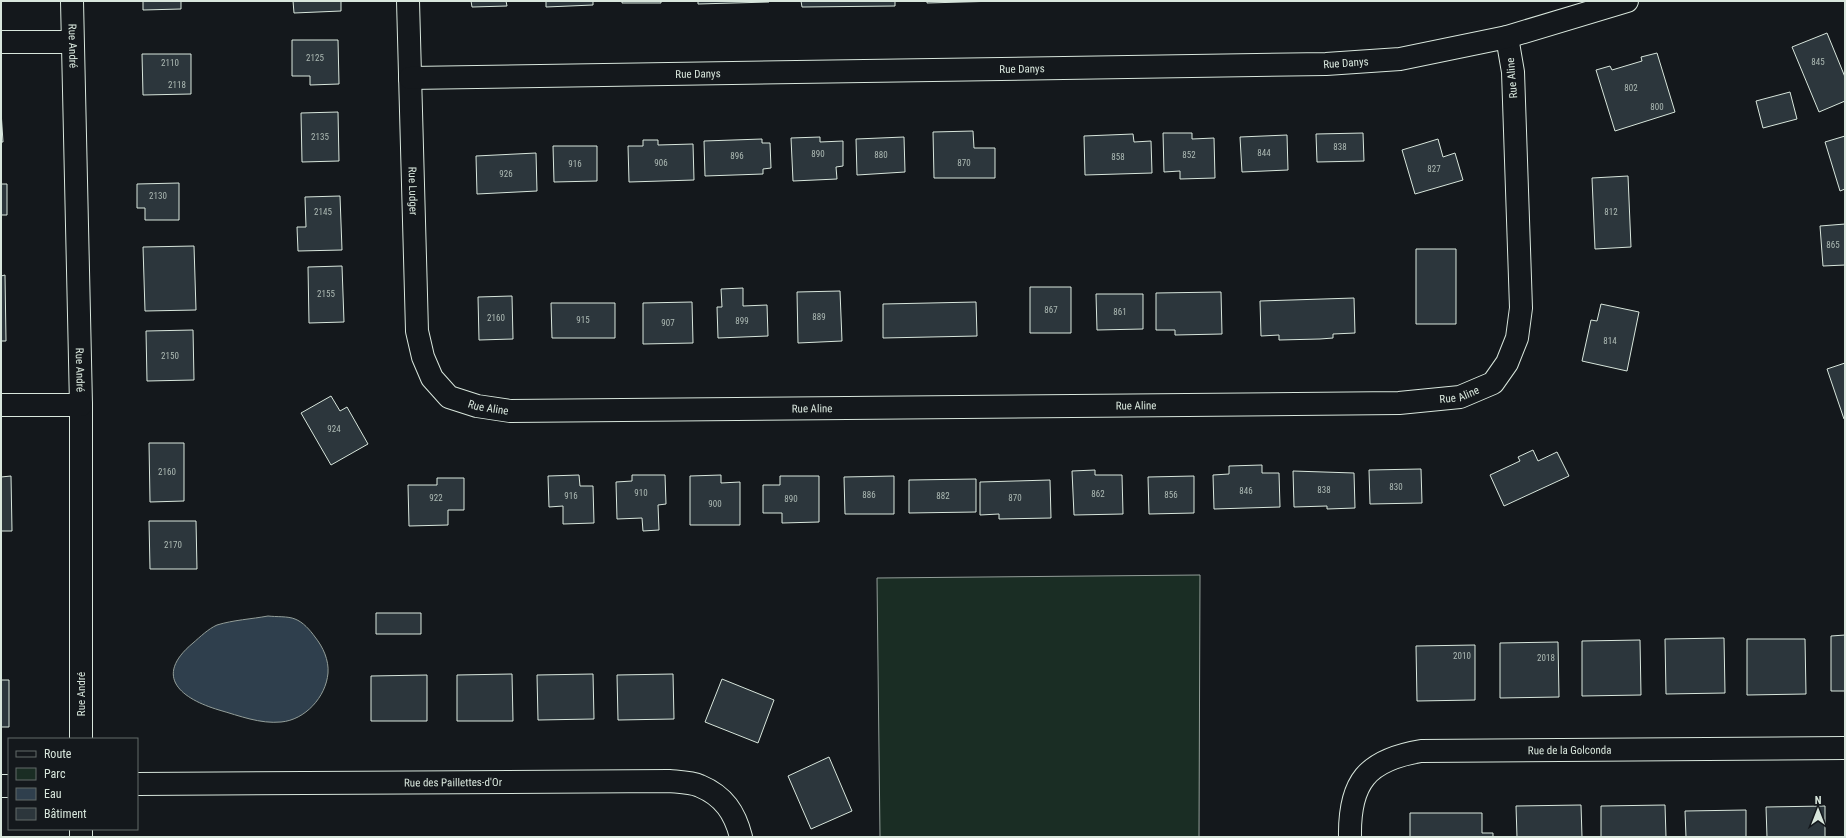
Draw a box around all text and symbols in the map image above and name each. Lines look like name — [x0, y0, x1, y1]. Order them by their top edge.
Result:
street label: Rue André — [66, 24, 80, 68]
house number: 2125 — [306, 53, 324, 63]
street label: Rue Danys — [1323, 55, 1369, 71]
street label: Rue Aline — [1504, 57, 1520, 99]
house number: 845 — [1811, 57, 1825, 67]
house number: 2110 — [161, 58, 179, 68]
street label: Rue Danys — [999, 62, 1045, 75]
street label: Rue Danys — [675, 67, 721, 80]
house number: 2118 — [168, 80, 186, 90]
house number: 802 — [1624, 83, 1638, 93]
house number: 800 — [1650, 102, 1664, 112]
house number: 2135 — [311, 132, 329, 142]
house number: 838 — [1333, 142, 1347, 152]
house number: 844 — [1257, 148, 1271, 158]
house number: 890 — [811, 149, 825, 159]
house number: 880 — [874, 150, 888, 160]
house number: 852 — [1182, 150, 1196, 160]
house number: 896 — [730, 151, 744, 161]
house number: 858 — [1111, 152, 1125, 162]
house number: 906 — [654, 158, 668, 168]
house number: 870 — [957, 158, 971, 168]
house number: 916 — [568, 159, 582, 169]
house number: 827 — [1427, 164, 1441, 174]
street label: Rue Ludger — [406, 166, 420, 216]
house number: 926 — [499, 169, 513, 179]
house number: 2130 — [149, 191, 167, 201]
house number: 2145 — [314, 207, 332, 217]
house number: 812 — [1604, 207, 1618, 217]
house number: 865 — [1826, 240, 1840, 250]
house number: 2155 — [317, 289, 335, 299]
house number: 867 — [1044, 305, 1058, 315]
house number: 861 — [1113, 307, 1127, 317]
house number: 889 — [812, 312, 826, 322]
house number: 2160 — [487, 313, 505, 323]
house number: 915 — [576, 315, 590, 325]
house number: 899 — [735, 316, 749, 326]
house number: 907 — [661, 318, 675, 328]
house number: 814 — [1603, 336, 1617, 346]
street label: Rue André — [73, 348, 87, 392]
house number: 2150 — [161, 351, 179, 361]
street label: Rue Aline — [1439, 383, 1481, 405]
street label: Rue Aline — [467, 397, 509, 417]
street label: Rue Aline — [1116, 399, 1156, 412]
street label: Rue Aline — [792, 402, 832, 415]
house number: 924 — [327, 424, 341, 434]
house number: 2160 — [158, 467, 176, 477]
house number: 830 — [1389, 482, 1403, 492]
house number: 838 — [1317, 485, 1331, 495]
house number: 846 — [1239, 486, 1253, 496]
house number: 910 — [634, 488, 648, 498]
house number: 862 — [1091, 489, 1105, 499]
house number: 886 — [862, 490, 876, 500]
house number: 856 — [1164, 490, 1178, 500]
house number: 916 — [564, 491, 578, 501]
house number: 882 — [936, 491, 950, 501]
house number: 922 — [429, 493, 443, 503]
house number: 870 — [1008, 493, 1022, 503]
house number: 890 — [784, 494, 798, 504]
house number: 900 — [708, 499, 722, 509]
house number: 2170 — [164, 540, 182, 550]
house number: 2010 — [1453, 651, 1471, 661]
house number: 2018 — [1537, 653, 1555, 663]
street label: Rue André — [75, 672, 88, 716]
legend — [8, 738, 138, 830]
street label: Rue de la Golconda — [1528, 743, 1612, 757]
text: Route — [44, 747, 72, 761]
text: Parc — [44, 767, 66, 781]
street label: Rue des Paillettes-d'Or — [404, 775, 503, 789]
text: Eau — [44, 787, 62, 801]
north arrow — [1798, 790, 1838, 830]
text: N — [1815, 794, 1822, 807]
text: Bâtiment — [44, 807, 87, 821]

